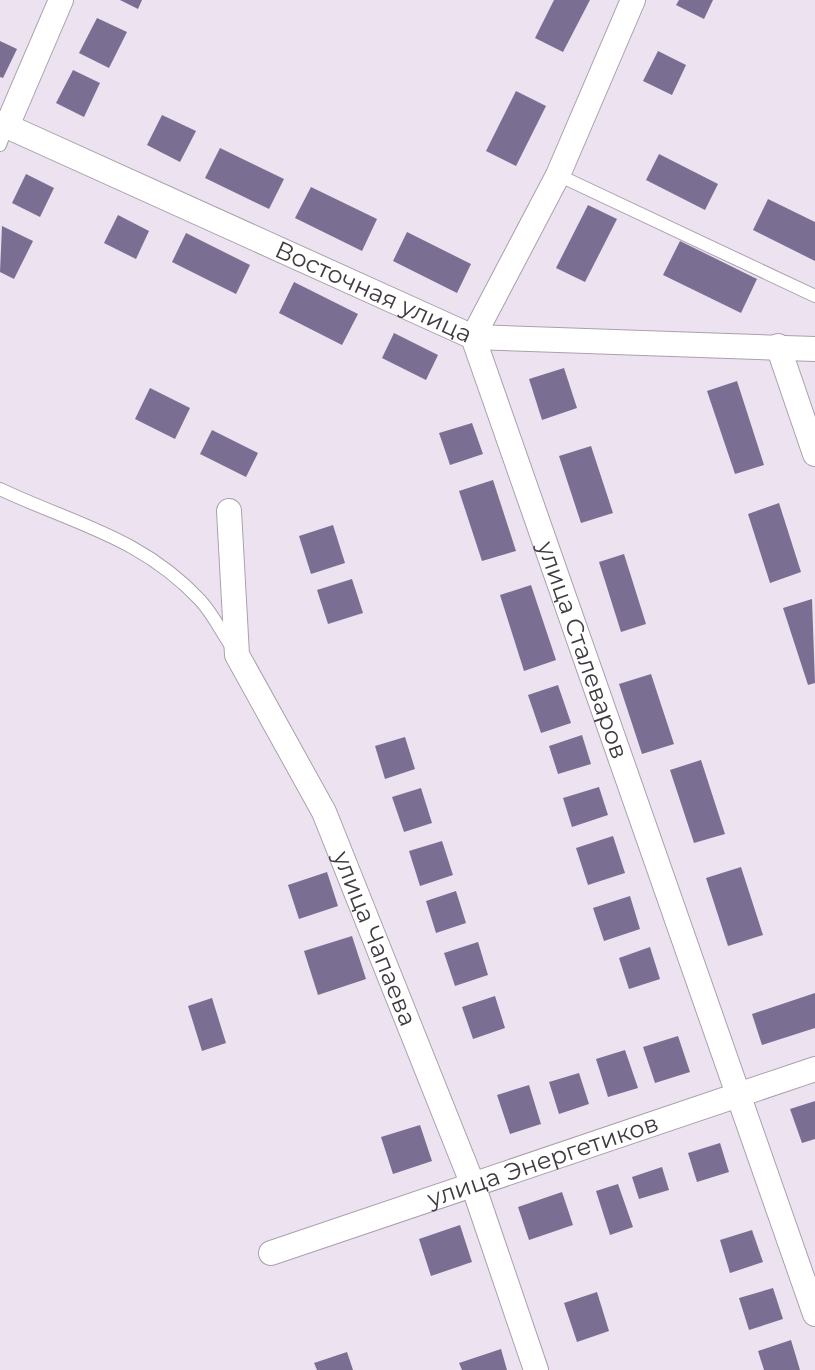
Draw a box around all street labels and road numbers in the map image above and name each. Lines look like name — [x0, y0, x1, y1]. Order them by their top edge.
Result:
street label: Восточная улица — [271, 234, 477, 349]
street label: улица Сталеваров — [531, 536, 634, 762]
street label: улица Чапаева — [327, 846, 423, 1030]
street label: улица Энергетиков — [422, 1108, 662, 1213]

